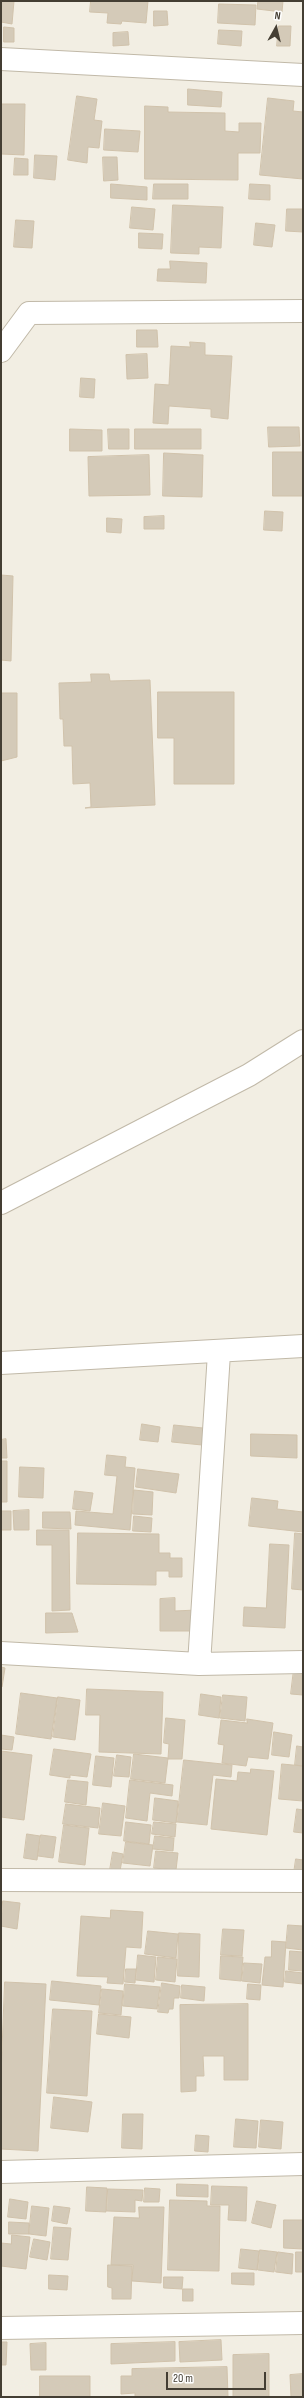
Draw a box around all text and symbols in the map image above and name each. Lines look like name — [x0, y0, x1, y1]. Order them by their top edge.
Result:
north arrow — [256, 8, 296, 48]
text: N — [274, 9, 282, 22]
scale bar — [168, 2364, 268, 2390]
text: 20 m — [173, 2371, 193, 2386]

